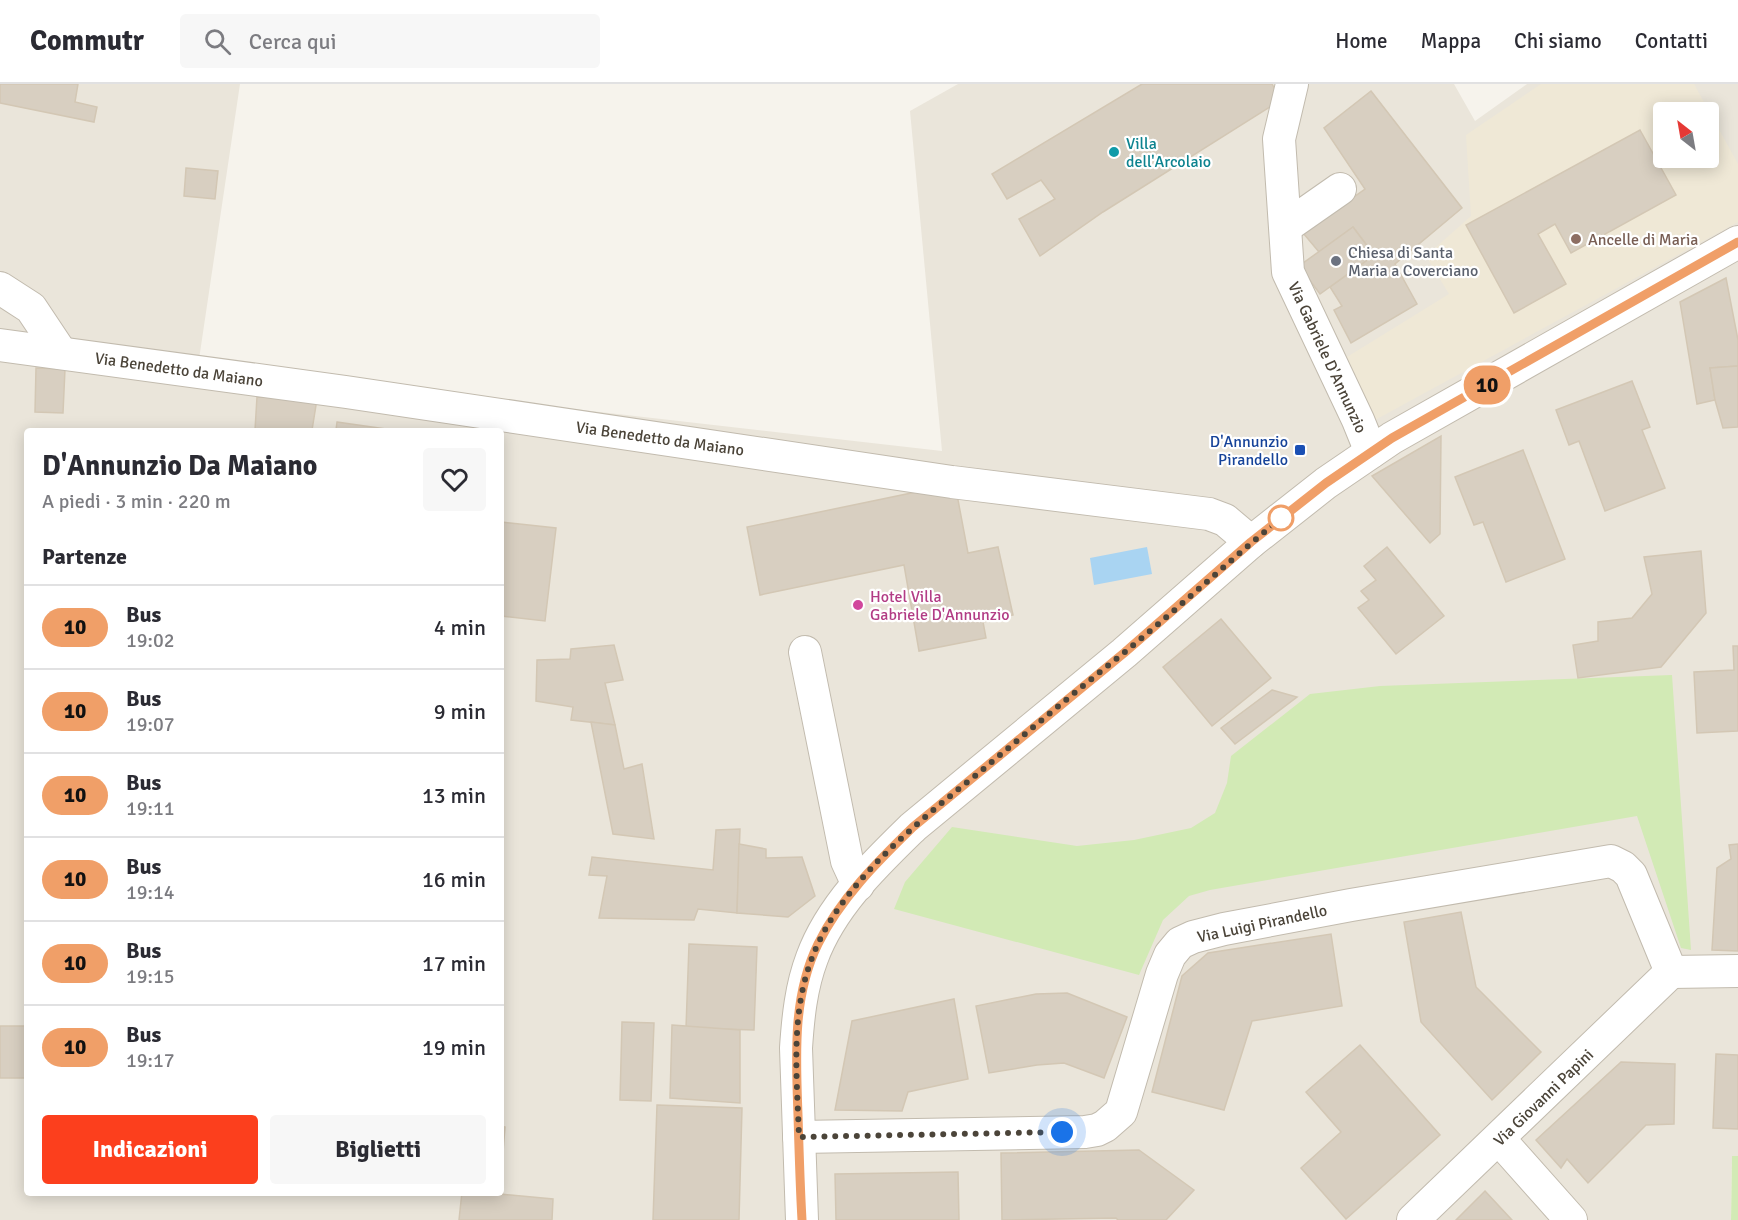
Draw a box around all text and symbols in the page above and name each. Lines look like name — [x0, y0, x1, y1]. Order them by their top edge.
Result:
search box — [180, 14, 600, 68]
text: Commutr — [30, 24, 144, 58]
icon: search — [201, 25, 234, 58]
text: Cerca qui — [249, 28, 337, 55]
text: Home — [1335, 28, 1388, 54]
text: Mappa — [1421, 28, 1481, 54]
text: Chi siamo — [1514, 28, 1602, 54]
text: Contatti — [1635, 28, 1708, 54]
north arrow — [1653, 102, 1719, 168]
map controls — [1653, 102, 1719, 168]
place label: Villa dell'Arcolaio — [1126, 134, 1211, 172]
marker: Villa dell'Arcolaio — [1107, 145, 1121, 159]
place label: Ancelle di Maria — [1588, 230, 1698, 250]
marker: Ancelle di Maria — [1569, 232, 1583, 246]
place label: Chiesa di Santa Maria a Coverciano — [1348, 243, 1478, 281]
marker: Chiesa di Santa Maria a Coverciano — [1329, 254, 1343, 268]
street label: Via Gabriele D'Annunzio — [1283, 279, 1371, 436]
street label: Via Benedetto da Maiano — [93, 348, 264, 392]
line badge: 10 — [1460, 366, 1514, 404]
text: 10 — [1476, 372, 1498, 398]
street label: Via Benedetto da Maiano — [574, 417, 745, 461]
place label: D'Annunzio Pirandello — [1210, 432, 1288, 470]
marker: D'Annunzio Pirandello — [1293, 443, 1307, 457]
button: heart — [423, 448, 486, 511]
text: D'Annunzio Da Maiano — [42, 449, 317, 483]
text: A piedi · 3 min · 220 m — [42, 489, 231, 514]
unlabelled marker — [1268, 505, 1294, 531]
text: Partenze — [42, 543, 127, 570]
place label: Hotel Villa Gabriele D'Annunzio — [870, 587, 1010, 625]
marker: Hotel Villa Gabriele D'Annunzio — [851, 598, 865, 612]
text: Bus — [126, 601, 161, 628]
text: 10 — [64, 614, 86, 640]
text: 4 min — [434, 614, 486, 641]
text: 19:02 — [126, 628, 175, 653]
text: Bus — [126, 685, 161, 712]
text: 10 — [64, 698, 86, 724]
text: 9 min — [434, 698, 486, 725]
text: 19:07 — [126, 712, 175, 737]
text: Bus — [126, 769, 161, 796]
text: 10 — [64, 782, 86, 808]
text: 13 min — [422, 782, 486, 809]
text: 19:11 — [126, 796, 175, 821]
text: Bus — [126, 853, 161, 880]
text: 10 — [64, 866, 86, 892]
text: 16 min — [422, 866, 486, 893]
text: 19:14 — [126, 880, 175, 905]
street label: Via Luigi Pirandello — [1195, 900, 1329, 948]
text: Bus — [126, 937, 161, 964]
text: 10 — [64, 950, 86, 976]
text: 17 min — [422, 950, 486, 977]
text: 19:15 — [126, 964, 175, 989]
text: Bus — [126, 1021, 161, 1048]
text: 10 — [64, 1034, 86, 1060]
text: 19 min — [422, 1034, 486, 1061]
street label: Via Giovanni Papini — [1490, 1045, 1598, 1151]
text: 19:17 — [126, 1048, 175, 1073]
button: Indicazioni — [42, 1115, 258, 1184]
button: Biglietti — [270, 1115, 486, 1184]
your location — [1047, 1117, 1077, 1147]

